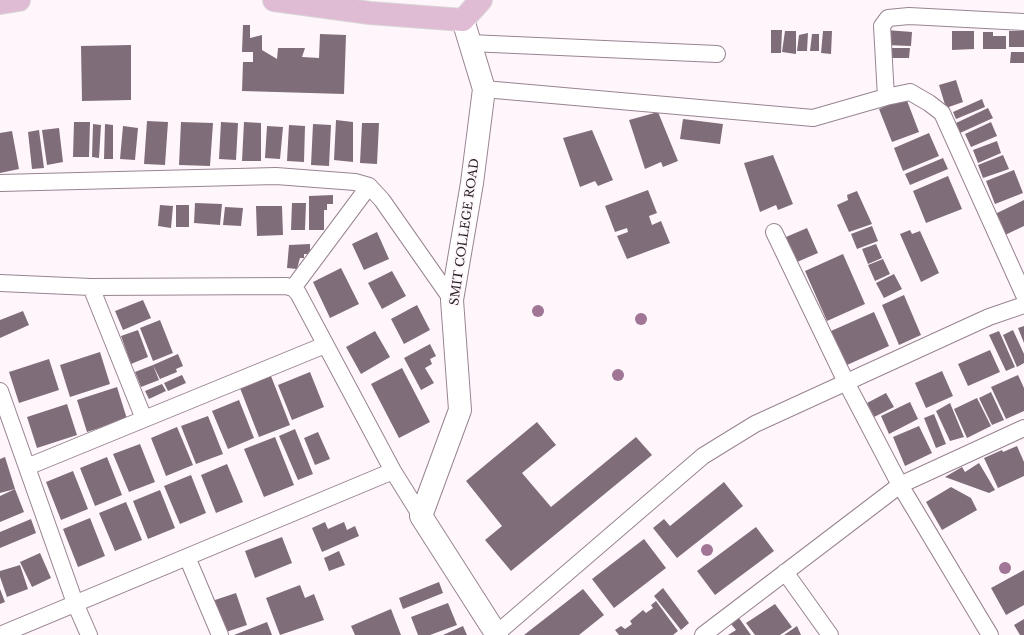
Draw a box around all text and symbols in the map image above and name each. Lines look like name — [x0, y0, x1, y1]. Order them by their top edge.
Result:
street label: SMIT COLLEGE ROAD — [448, 157, 482, 307]

